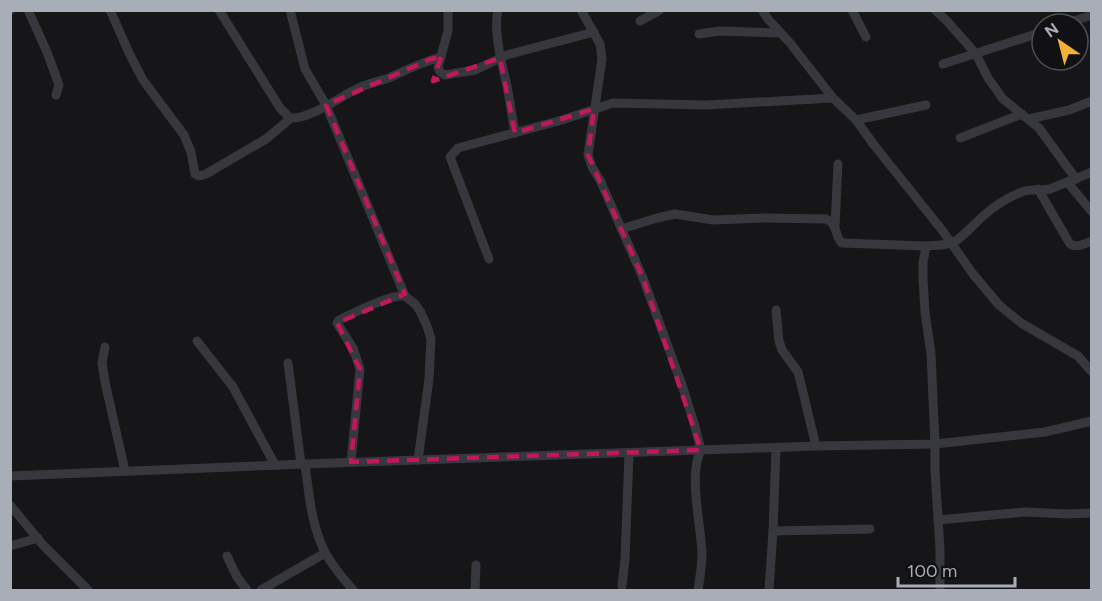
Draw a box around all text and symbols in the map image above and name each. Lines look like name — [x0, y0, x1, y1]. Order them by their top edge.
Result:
north arrow — [1030, 12, 1090, 72]
text: N — [1041, 19, 1062, 41]
scale bar — [898, 550, 1015, 588]
text: 100 m — [907, 560, 957, 582]

